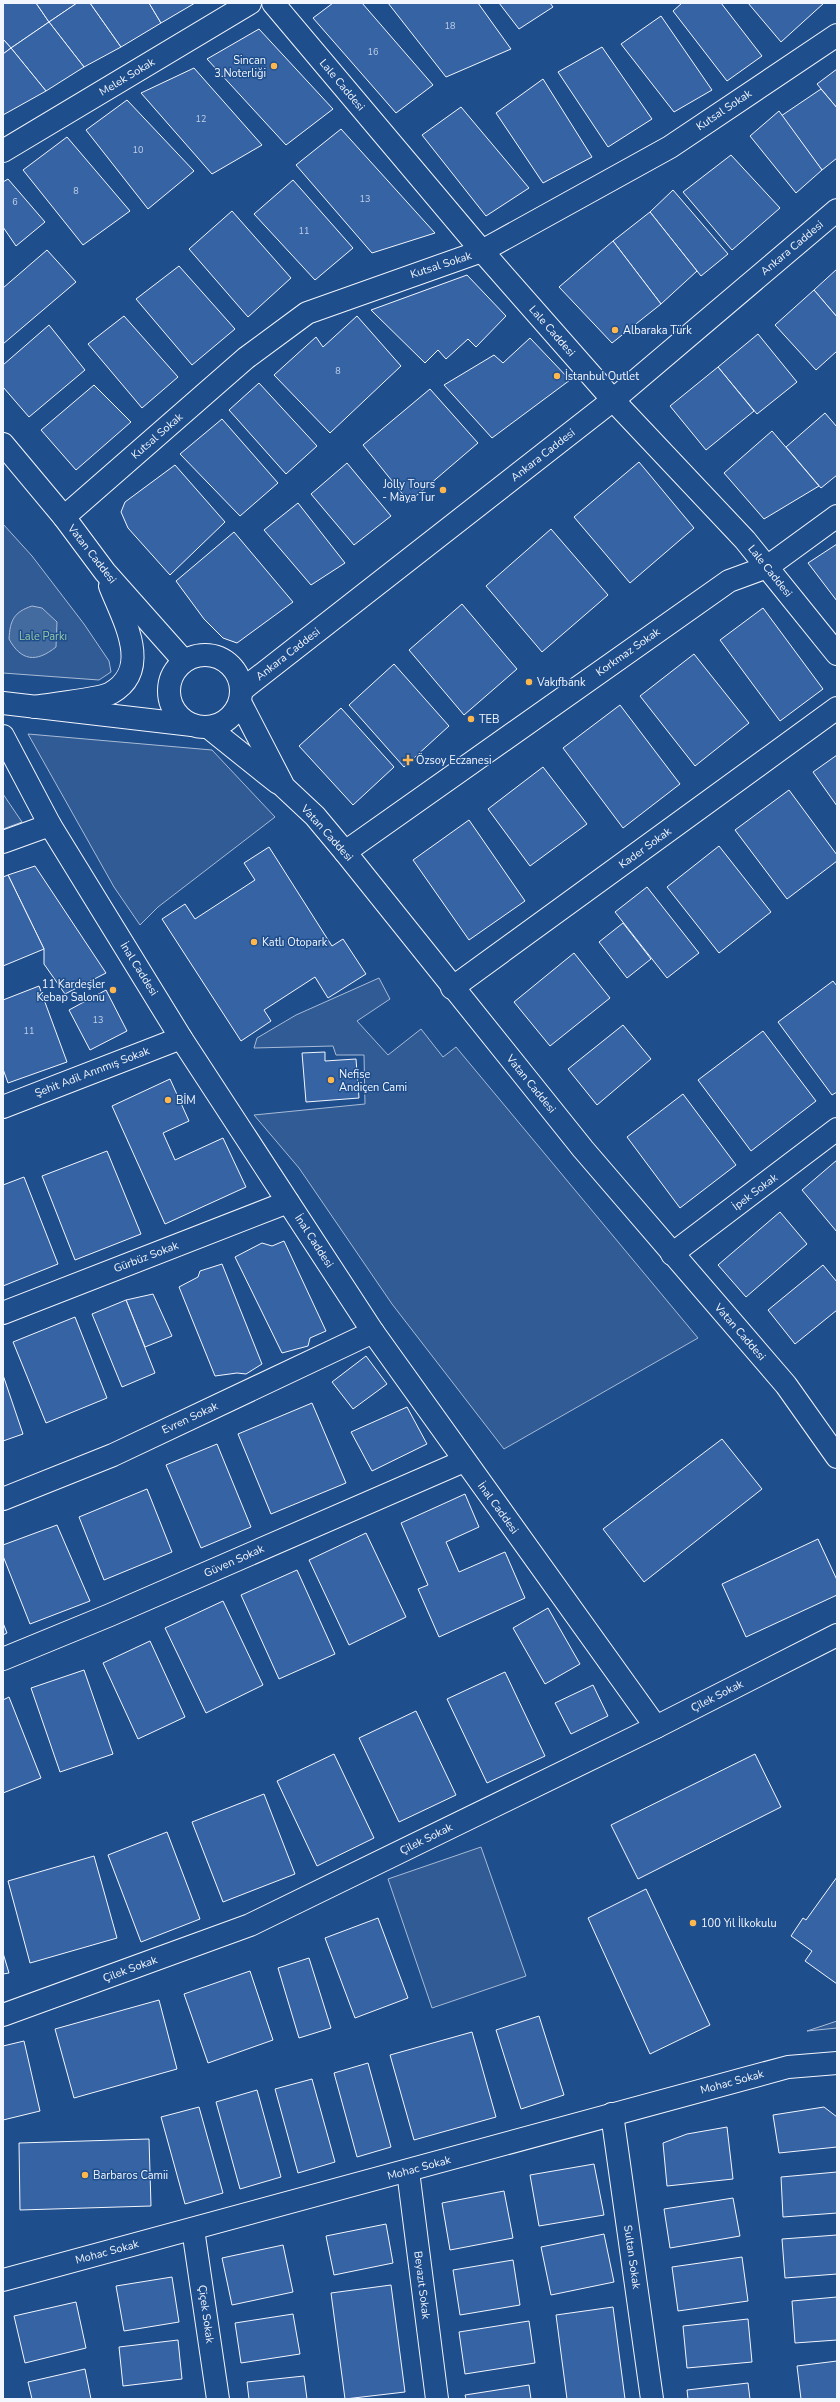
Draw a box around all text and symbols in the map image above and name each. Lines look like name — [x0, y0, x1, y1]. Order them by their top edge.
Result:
house number: 18 — [445, 20, 455, 32]
house number: 16 — [368, 46, 378, 58]
place label: Sincan 3.Noterliği — [214, 53, 266, 81]
street label: Melek Sokak — [96, 54, 158, 99]
street label: Lale Caddesi — [316, 56, 368, 114]
marker: Sincan 3.Noterliği — [269, 61, 279, 71]
street label: Kutsal Sokak — [693, 86, 755, 134]
house number: 12 — [196, 113, 206, 125]
house number: 10 — [133, 144, 143, 156]
house number: 8 — [73, 185, 79, 197]
house number: 13 — [360, 193, 370, 205]
house number: 6 — [12, 196, 18, 208]
street label: Ankara Caddesi — [757, 217, 827, 279]
house number: 11 — [299, 225, 309, 237]
street label: Kutsal Sokak — [408, 248, 474, 282]
street label: Lale Caddesi — [526, 302, 578, 360]
place label: Albaraka Türk — [623, 323, 692, 338]
marker: Albaraka Türk — [610, 325, 620, 335]
house number: 8 — [335, 365, 341, 377]
place label: İstanbul Outlet — [565, 369, 639, 384]
marker: İstanbul Outlet — [552, 371, 562, 381]
street label: Kutsal Sokak — [128, 409, 186, 463]
street label: Ankara Caddesi — [508, 425, 578, 485]
place label: Jolly Tours - Maya Tur — [382, 477, 435, 505]
marker: Jolly Tours - Maya Tur — [438, 485, 448, 495]
street label: Vatan Caddesi — [64, 521, 120, 587]
street label: Lale Caddesi — [744, 542, 796, 600]
street label: Ankara Caddesi — [253, 624, 323, 684]
street label: Korkmaz Sokak — [593, 624, 663, 680]
park label: Lale Parkı — [19, 629, 67, 644]
place label: Vakıfbank — [536, 675, 586, 690]
marker: Vakıfbank — [524, 677, 534, 687]
place label: TEB — [479, 712, 499, 727]
marker: TEB — [466, 714, 476, 724]
place label: Özsoy Eczanesi — [416, 753, 492, 768]
marker: Özsoy Eczanesi — [403, 755, 413, 765]
street label: Vatan Caddesi — [297, 801, 356, 864]
street label: Kader Sokak — [616, 824, 675, 872]
place label: Katlı Otopark — [262, 935, 328, 950]
marker: Katlı Otopark — [249, 937, 259, 947]
street label: İnal Caddesi — [117, 939, 161, 999]
place label: 11 Kardeşler Kebap Salonu — [37, 977, 105, 1005]
marker: 11 Kardeşler Kebap Salonu — [108, 985, 118, 995]
house number: 13 — [93, 1014, 103, 1026]
house number: 11 — [24, 1025, 34, 1037]
street label: Şehit Adil Arınmış Sokak — [33, 1043, 152, 1101]
street label: Vatan Caddesi — [502, 1051, 559, 1116]
place label: Nefise Andiçen Cami — [339, 1067, 407, 1095]
marker: Nefise Andiçen Cami — [326, 1075, 336, 1085]
place label: BİM — [176, 1093, 196, 1108]
marker: BİM — [163, 1095, 173, 1105]
street label: İpek Sokak — [729, 1170, 781, 1214]
street label: İnal Caddesi — [291, 1212, 337, 1270]
street label: Gürbüz Sokak — [111, 1238, 181, 1276]
street label: Vatan Caddesi — [710, 1299, 769, 1364]
street label: Evren Sokak — [159, 1398, 221, 1438]
street label: İnal Caddesi — [474, 1479, 522, 1537]
street label: Güven Sokak — [202, 1541, 267, 1581]
street label: Çilek Sokak — [688, 1676, 746, 1716]
street label: Çilek Sokak — [397, 1820, 455, 1858]
place label: 100 Yıl İlkokulu — [701, 1916, 777, 1931]
marker: 100 Yıl İlkokulu — [688, 1918, 698, 1928]
street label: Çilek Sokak — [101, 1952, 160, 1986]
street label: Mohac Sokak — [699, 2066, 766, 2098]
street label: Mohac Sokak — [386, 2152, 453, 2184]
place label: Barbaros Camii — [93, 2168, 168, 2183]
marker: Barbaros Camii — [80, 2170, 90, 2180]
street label: Sultan Sokak — [620, 2224, 644, 2290]
street label: Mohac Sokak — [74, 2236, 141, 2268]
street label: Beyazıt Sokak — [410, 2250, 434, 2320]
street label: Çiçek Sokak — [194, 2284, 218, 2345]

